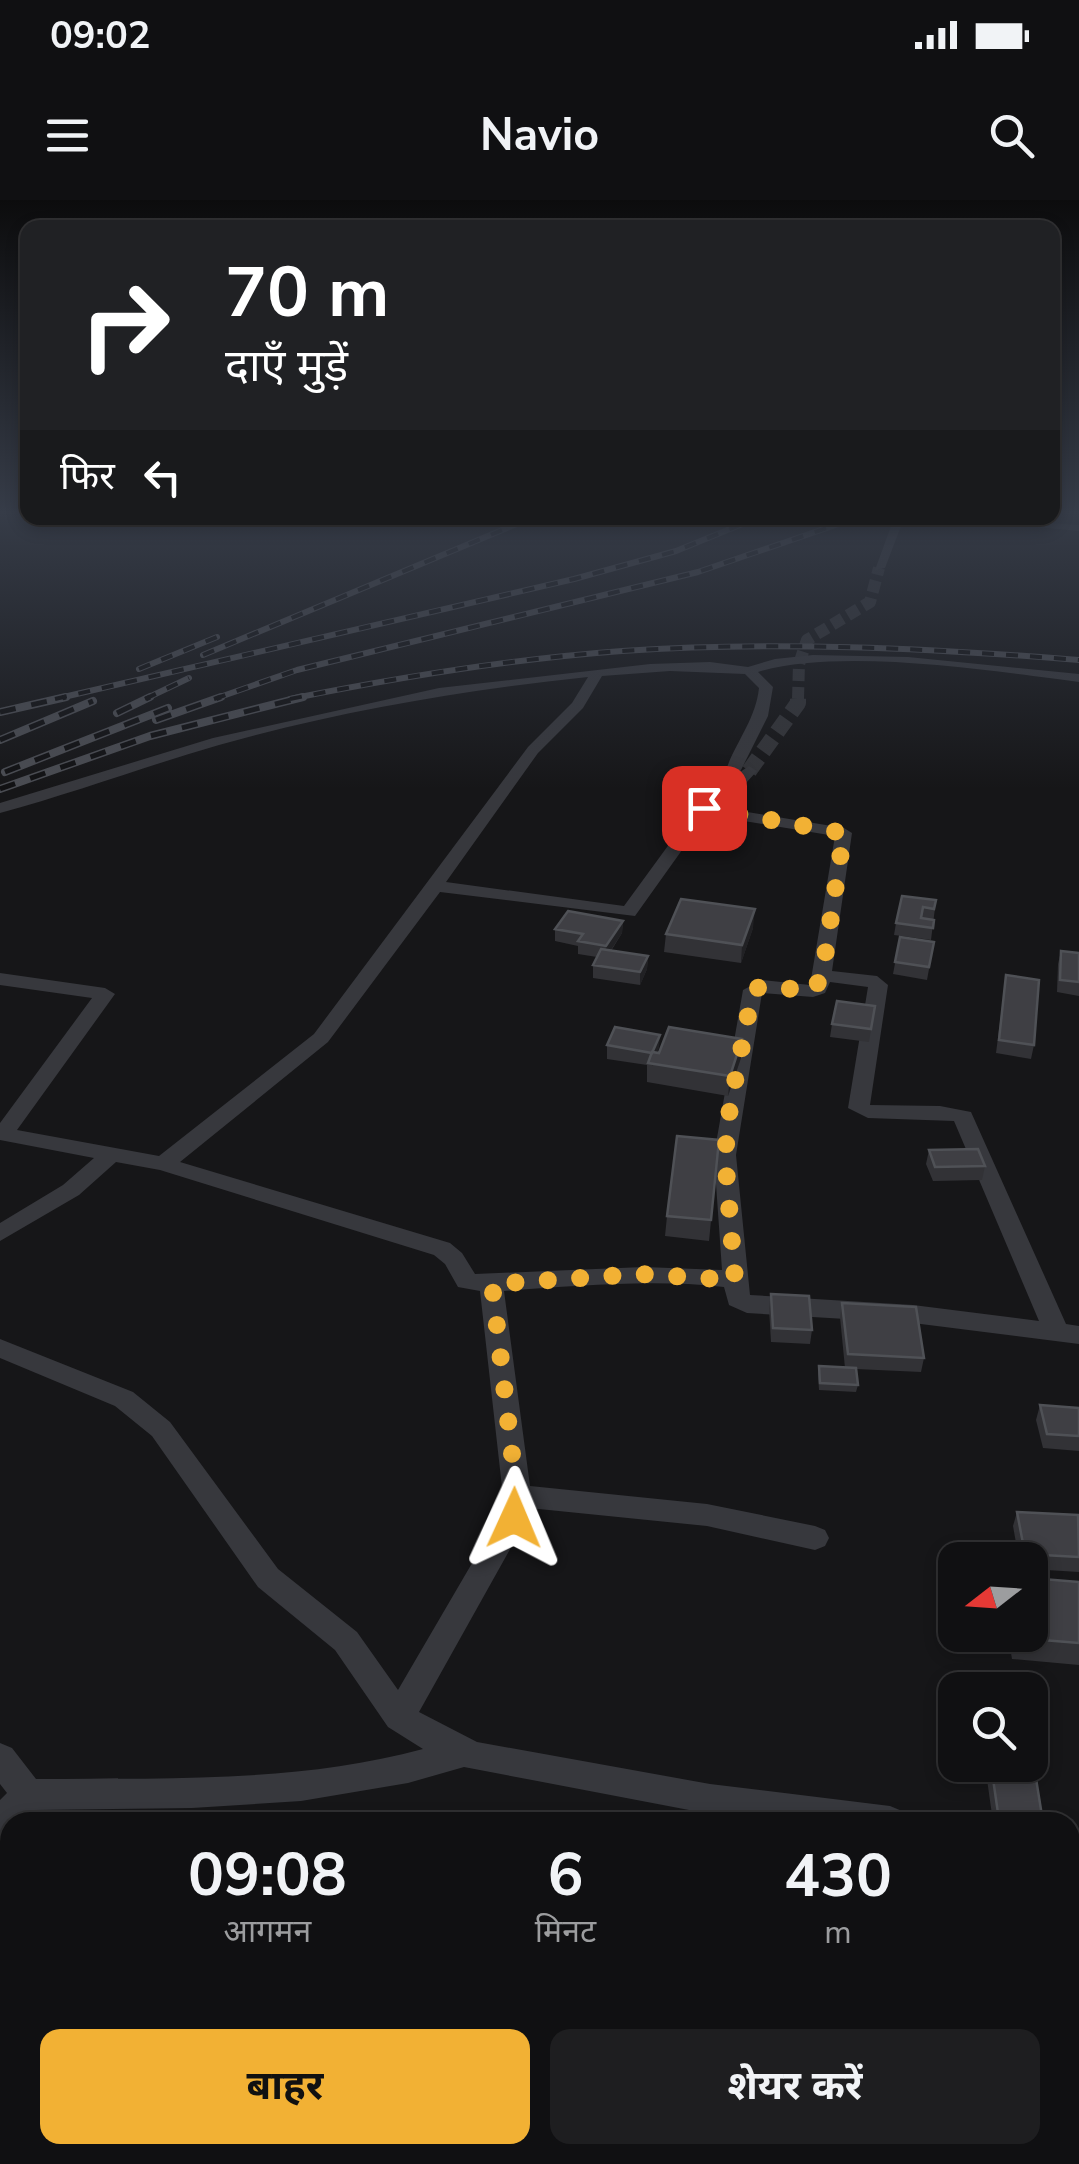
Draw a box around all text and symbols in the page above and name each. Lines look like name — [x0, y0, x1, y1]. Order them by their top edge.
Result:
text: 09:02 — [50, 10, 151, 61]
text: Navio — [480, 105, 599, 166]
icon: menu — [40, 108, 95, 163]
icon: search — [984, 108, 1039, 163]
text: 70 m — [225, 245, 389, 341]
icon: right — [60, 260, 190, 390]
text: दाएँ मुड़ें — [225, 336, 348, 397]
icon: left — [135, 450, 190, 505]
text: फिर — [60, 451, 115, 502]
pin — [662, 766, 747, 851]
icon: arrive — [677, 781, 732, 836]
position arrow — [462, 1466, 566, 1570]
north arrow — [938, 1542, 1048, 1652]
map controls — [938, 1542, 1048, 1782]
button: search — [938, 1672, 1048, 1782]
text: 09:08 — [188, 1834, 347, 1916]
text: 6 — [547, 1834, 583, 1916]
text: 430 — [784, 1835, 892, 1917]
text: आगमन — [224, 1910, 311, 1953]
text: मिनट — [535, 1910, 596, 1953]
text: m — [824, 1911, 852, 1954]
button: बाहर — [40, 2029, 530, 2144]
button: शेयर करें — [550, 2029, 1040, 2144]

